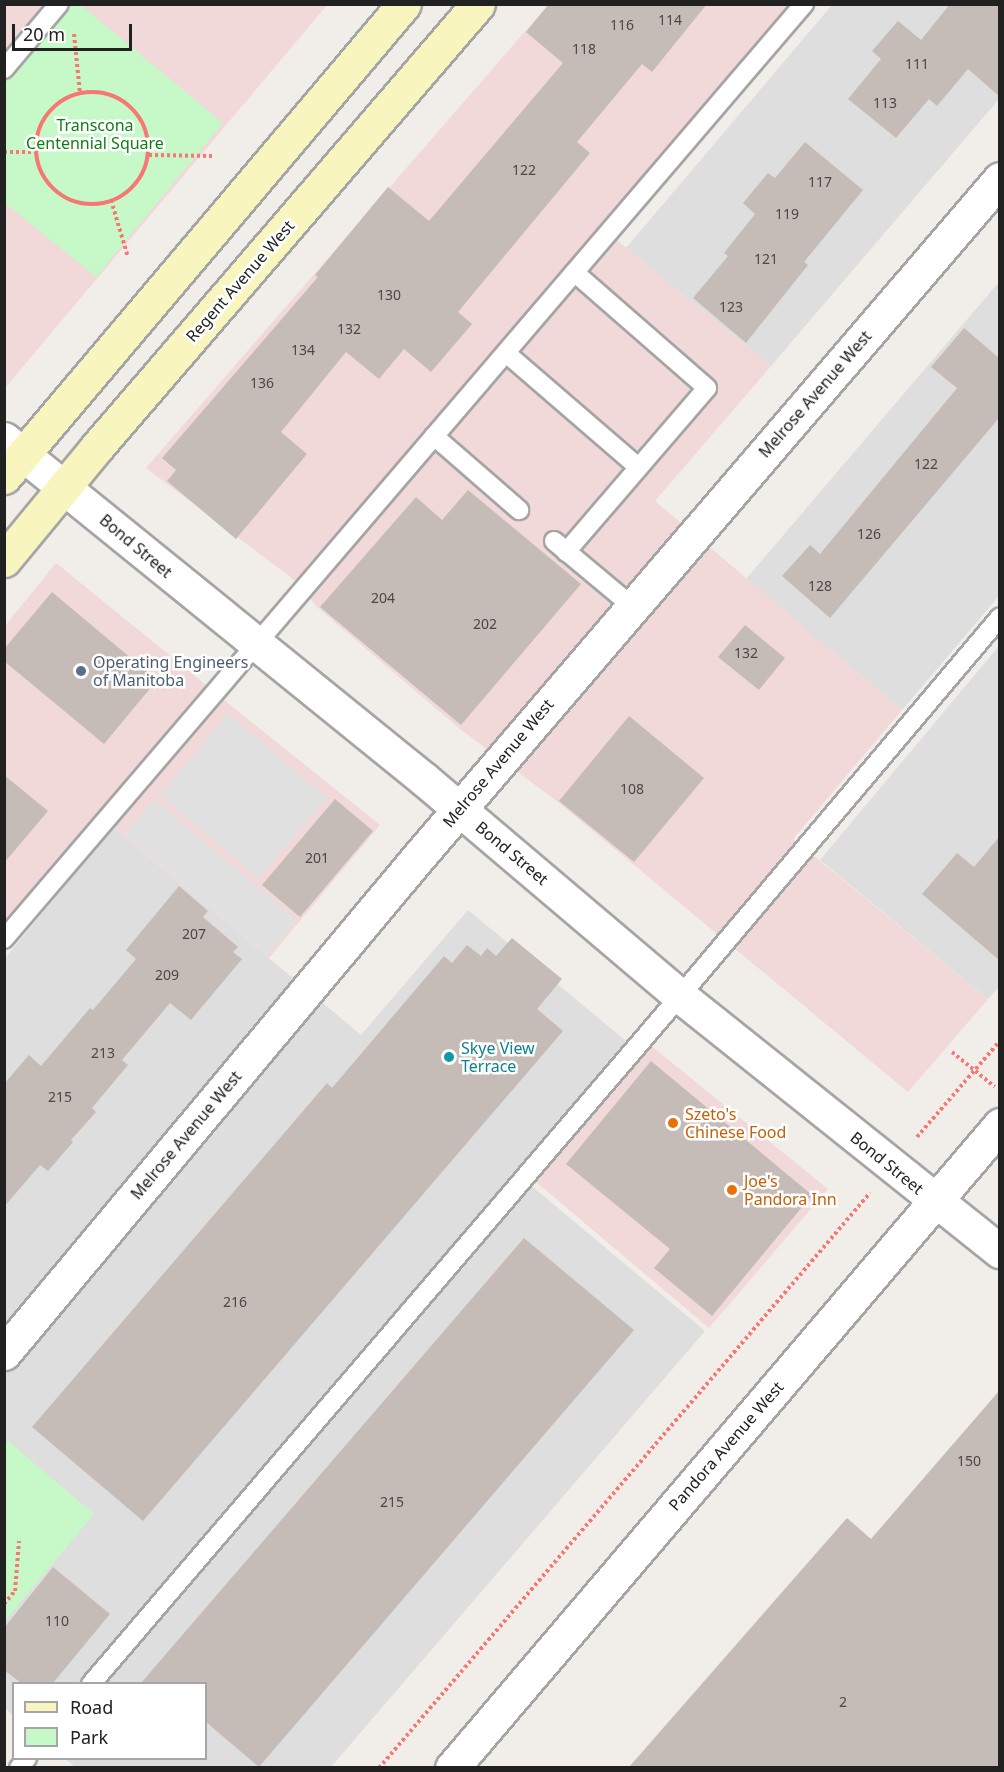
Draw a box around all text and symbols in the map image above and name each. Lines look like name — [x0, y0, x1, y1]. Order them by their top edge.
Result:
scale bar — [15, 12, 135, 50]
house number: 114 — [658, 12, 682, 28]
house number: 116 — [610, 17, 634, 33]
text: 20 m — [23, 22, 65, 46]
house number: 118 — [572, 41, 596, 57]
house number: 111 — [905, 56, 929, 72]
house number: 113 — [873, 95, 897, 111]
park label: Transcona Centennial Square — [26, 115, 164, 153]
house number: 122 — [512, 162, 536, 178]
house number: 117 — [808, 174, 832, 190]
house number: 119 — [775, 206, 799, 222]
street label: Regent Avenue West — [182, 216, 298, 346]
house number: 121 — [754, 251, 778, 267]
house number: 130 — [377, 287, 401, 303]
house number: 123 — [719, 299, 743, 315]
house number: 132 — [337, 321, 361, 337]
street label: Melrose Avenue West — [755, 327, 875, 461]
house number: 134 — [291, 342, 315, 358]
house number: 136 — [250, 375, 274, 391]
house number: 122 — [914, 456, 938, 472]
street label: Bond Street — [96, 510, 176, 582]
house number: 126 — [857, 526, 881, 542]
house number: 128 — [808, 578, 832, 594]
house number: 204 — [371, 590, 395, 606]
house number: 202 — [473, 616, 497, 632]
house number: 132 — [734, 645, 758, 661]
place label: Operating Engineers of Manitoba — [93, 652, 248, 690]
marker: Operating Engineers of Manitoba — [74, 664, 88, 678]
street label: Melrose Avenue West — [439, 695, 557, 831]
house number: 108 — [620, 781, 644, 797]
street label: Bond Street — [472, 817, 552, 889]
house number: 201 — [305, 850, 329, 866]
house number: 207 — [182, 926, 206, 942]
house number: 209 — [155, 967, 179, 983]
place label: Skye View Terrace — [461, 1038, 535, 1076]
house number: 213 — [91, 1045, 115, 1061]
marker: Skye View Terrace — [442, 1050, 456, 1064]
street label: Melrose Avenue West — [127, 1067, 245, 1203]
house number: 215 — [48, 1089, 72, 1105]
place label: Szeto's Chinese Food — [685, 1104, 786, 1142]
marker: Szeto's Chinese Food — [666, 1116, 680, 1130]
street label: Bond Street — [847, 1128, 927, 1198]
place label: Joe's Pandora Inn — [744, 1171, 837, 1209]
marker: Joe's Pandora Inn — [725, 1183, 739, 1197]
house number: 216 — [223, 1294, 247, 1310]
street label: Pandora Avenue West — [665, 1377, 787, 1515]
house number: 150 — [957, 1453, 981, 1469]
house number: 215 — [380, 1494, 404, 1510]
house number: 110 — [45, 1613, 69, 1629]
legend — [12, 1682, 207, 1760]
house number: 2 — [839, 1694, 847, 1710]
text: Road — [70, 1695, 113, 1719]
text: Park — [70, 1725, 108, 1749]

